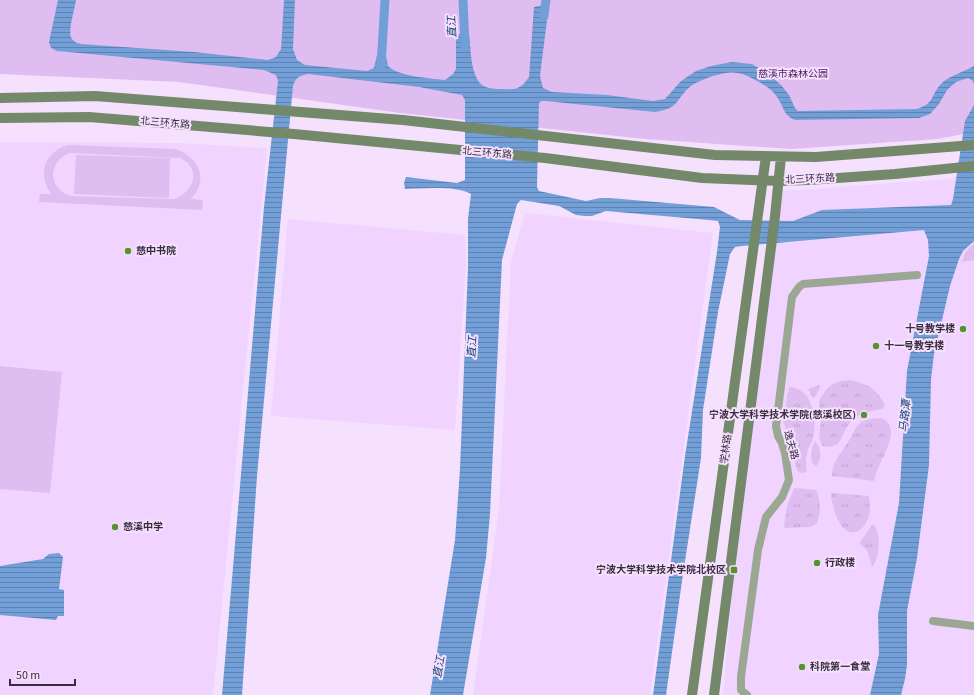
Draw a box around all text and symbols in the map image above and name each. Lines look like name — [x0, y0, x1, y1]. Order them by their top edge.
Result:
water label: 直江 — [444, 15, 460, 38]
park label: 慈溪市森林公园 — [758, 67, 828, 81]
street label: 北三环东路 — [139, 114, 191, 132]
street label: 北三环东路 — [461, 144, 513, 162]
street label: 北三环东路 — [785, 171, 835, 187]
place label: 慈中书院 — [136, 244, 176, 258]
marker: 慈中书院 — [123, 246, 133, 256]
place label: 十号教学楼 — [905, 322, 955, 336]
marker: 十号教学楼 — [958, 324, 968, 334]
water label: 直江 — [464, 335, 480, 358]
place label: 十一号教学楼 — [884, 339, 944, 353]
marker: 十一号教学楼 — [871, 341, 881, 351]
water label: 马路潭 — [896, 397, 914, 433]
place label: 宁波大学科学技术学院(慈溪校区) — [709, 408, 856, 422]
marker: 宁波大学科学技术学院(慈溪校区) — [859, 410, 869, 420]
street label: 逸夫路 — [780, 429, 802, 461]
street label: 学林路 — [717, 433, 735, 465]
place label: 慈溪中学 — [123, 520, 163, 534]
marker: 慈溪中学 — [110, 522, 120, 532]
place label: 行政楼 — [825, 556, 855, 570]
marker: 行政楼 — [812, 558, 822, 568]
place label: 宁波大学科学技术学院北校区 — [596, 563, 726, 577]
marker: 宁波大学科学技术学院北校区 — [729, 565, 739, 575]
water label: 直江 — [430, 654, 448, 679]
place label: 科院第一食堂 — [810, 660, 870, 674]
scale bar — [10, 661, 75, 687]
marker: 科院第一食堂 — [797, 662, 807, 672]
text: 50 m — [16, 667, 40, 684]

